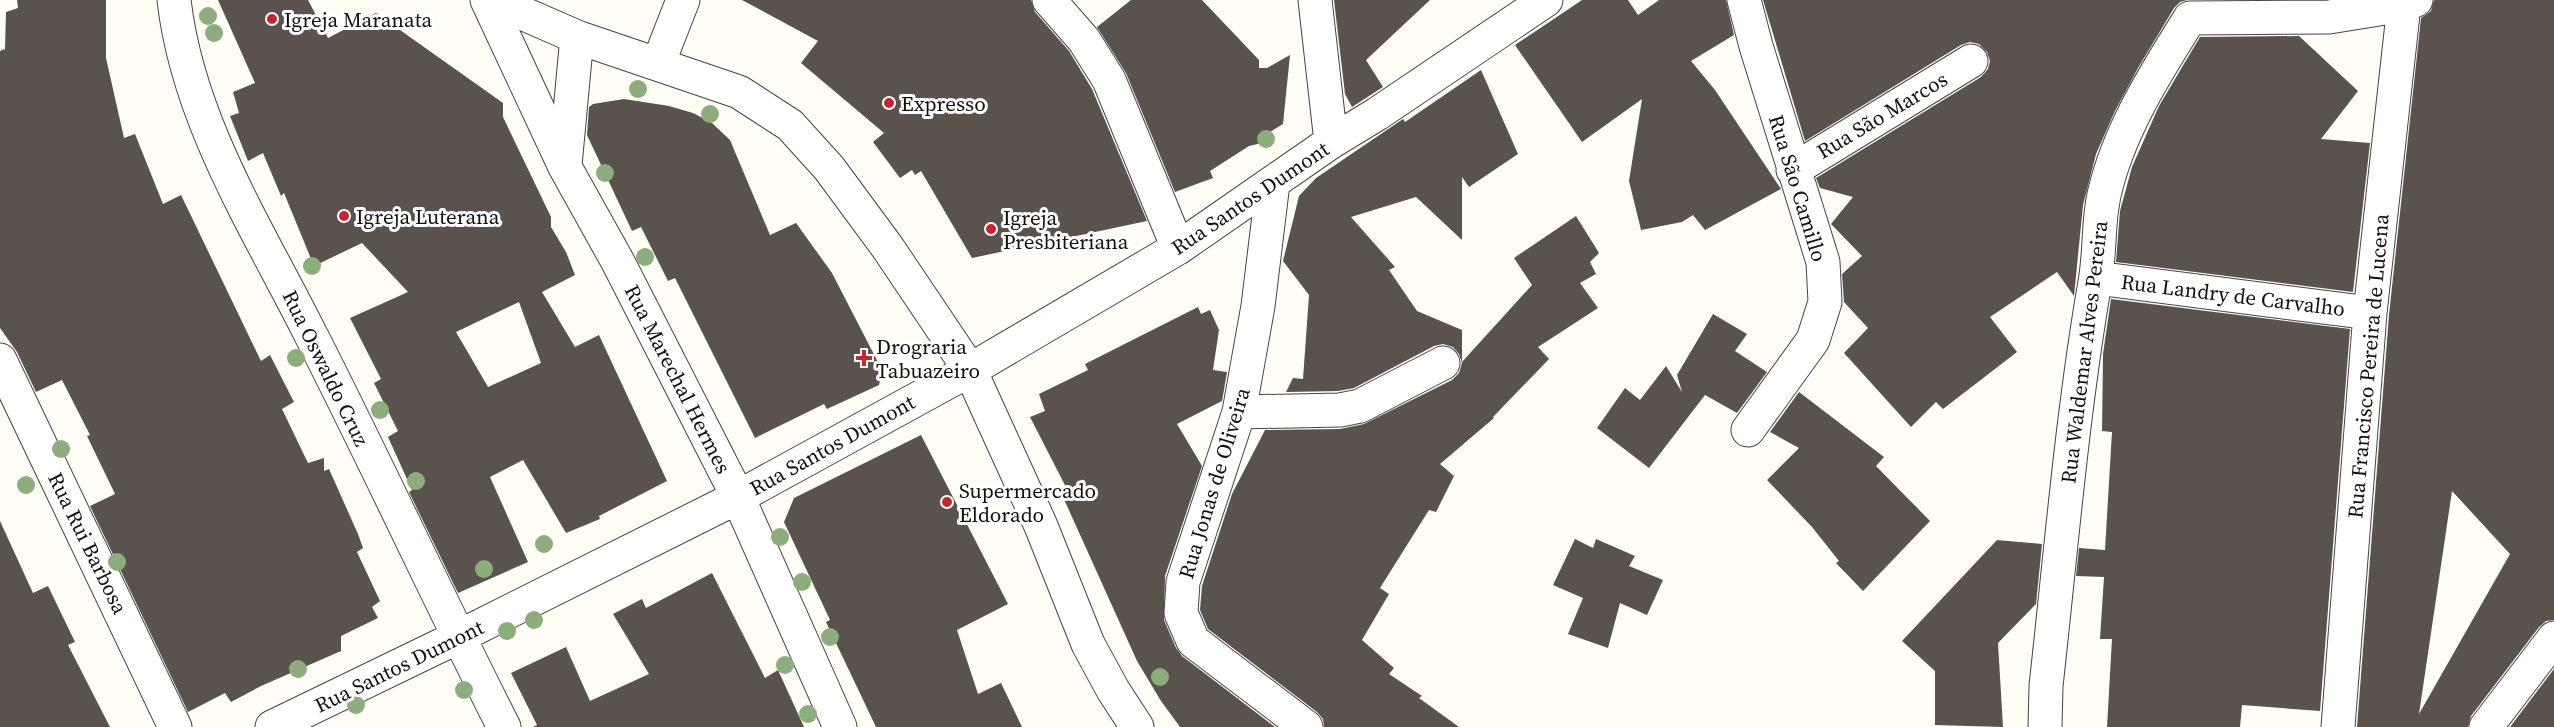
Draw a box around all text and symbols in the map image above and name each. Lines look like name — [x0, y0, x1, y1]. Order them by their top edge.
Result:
place label: Igreja Maranata — [284, 5, 433, 34]
marker: Igreja Maranata — [265, 12, 279, 26]
street label: Rua São Marcos — [1811, 65, 1953, 165]
place label: Expresso — [901, 89, 986, 118]
marker: Expresso — [882, 96, 896, 110]
street label: Rua São Camillo — [1762, 111, 1834, 265]
street label: Rua Santos Dumont — [1165, 134, 1335, 262]
place label: Igreja Luterana — [356, 202, 500, 231]
place label: Igreja Presbiteriana — [1003, 203, 1129, 256]
marker: Igreja Luterana — [337, 209, 351, 223]
street label: Rua Francisco Pereira de Lucena — [2340, 212, 2396, 520]
street label: Rua Waldemar Alves Pereira — [2053, 219, 2115, 485]
marker: Igreja Presbiteriana — [984, 222, 998, 236]
street label: Rua Landry de Carvalho — [2119, 267, 2347, 323]
street label: Rua Marechal Hermes — [618, 279, 738, 479]
street label: Rua Oswaldo Cruz — [276, 285, 377, 451]
place label: Drograria Tabuazeiro — [876, 332, 980, 385]
marker: Drograria Tabuazeiro — [857, 351, 871, 365]
street label: Rua Jonas de Oliveira — [1171, 383, 1257, 582]
street label: Rua Santos Dumont — [744, 387, 920, 502]
street label: Rua Rui Barbosa — [41, 467, 135, 619]
place label: Supermercado Eldorado — [959, 476, 1096, 529]
marker: Supermercado Eldorado — [940, 495, 954, 509]
street label: Rua Santos Dumont — [310, 612, 488, 720]

